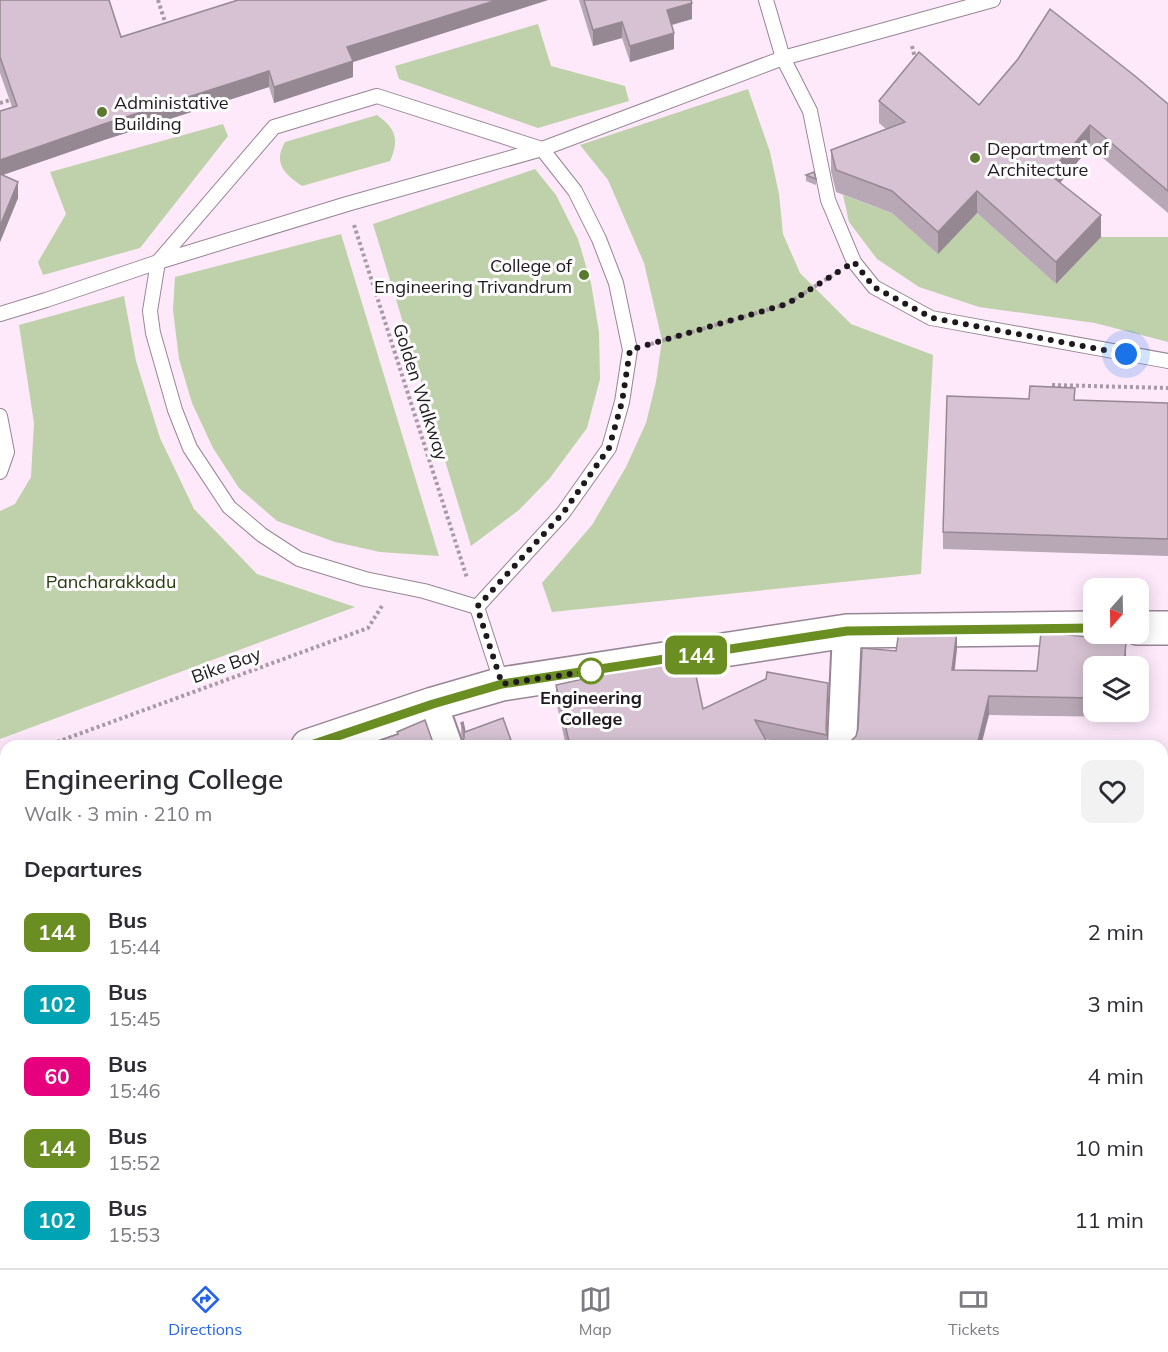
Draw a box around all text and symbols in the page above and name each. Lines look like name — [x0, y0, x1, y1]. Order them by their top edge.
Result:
place label: Administative Building — [114, 91, 229, 135]
marker: Administative Building — [95, 105, 109, 119]
place label: Department of Architecture — [987, 137, 1109, 181]
marker: Department of Architecture — [968, 151, 982, 165]
place label: College of Engineering Trivandrum — [374, 254, 573, 298]
marker: College of Engineering Trivandrum — [577, 268, 591, 282]
street label: Golden Walkway — [388, 321, 454, 464]
your location — [1111, 339, 1141, 369]
park label: Pancharakkadu — [46, 570, 176, 593]
north arrow — [1083, 578, 1149, 644]
map controls — [1083, 578, 1149, 722]
line badge: 144 — [662, 636, 730, 674]
street label: Bike Bay — [188, 642, 264, 688]
text: 144 — [677, 642, 715, 668]
button: layers — [1083, 656, 1149, 722]
marker: Engineering College — [578, 658, 604, 684]
place label: Engineering College — [540, 686, 642, 730]
button: heart — [1081, 760, 1144, 823]
text: Engineering College — [24, 761, 283, 796]
text: Walk · 3 min · 210 m — [24, 801, 212, 826]
text: Departures — [24, 855, 142, 883]
text: Bus — [108, 906, 147, 934]
text: 2 min — [1088, 918, 1144, 946]
text: 144 — [38, 919, 76, 945]
text: 15:44 — [108, 934, 161, 959]
text: Bus — [108, 978, 147, 1006]
text: 3 min — [1088, 990, 1144, 1018]
text: 102 — [38, 991, 76, 1017]
text: 15:45 — [108, 1006, 161, 1031]
text: Bus — [108, 1050, 147, 1078]
text: 4 min — [1088, 1062, 1144, 1090]
text: 60 — [44, 1063, 70, 1089]
text: 15:46 — [108, 1078, 161, 1103]
text: Bus — [108, 1122, 147, 1150]
text: 10 min — [1074, 1134, 1144, 1162]
text: 144 — [38, 1135, 76, 1161]
text: 15:52 — [108, 1150, 161, 1175]
text: Bus — [108, 1194, 147, 1222]
text: 11 min — [1074, 1206, 1144, 1234]
text: 102 — [38, 1207, 76, 1233]
text: 15:53 — [108, 1222, 161, 1247]
tab: Directions — [168, 1283, 242, 1339]
tab: Map — [579, 1283, 612, 1339]
tab: Tickets — [948, 1283, 1000, 1339]

